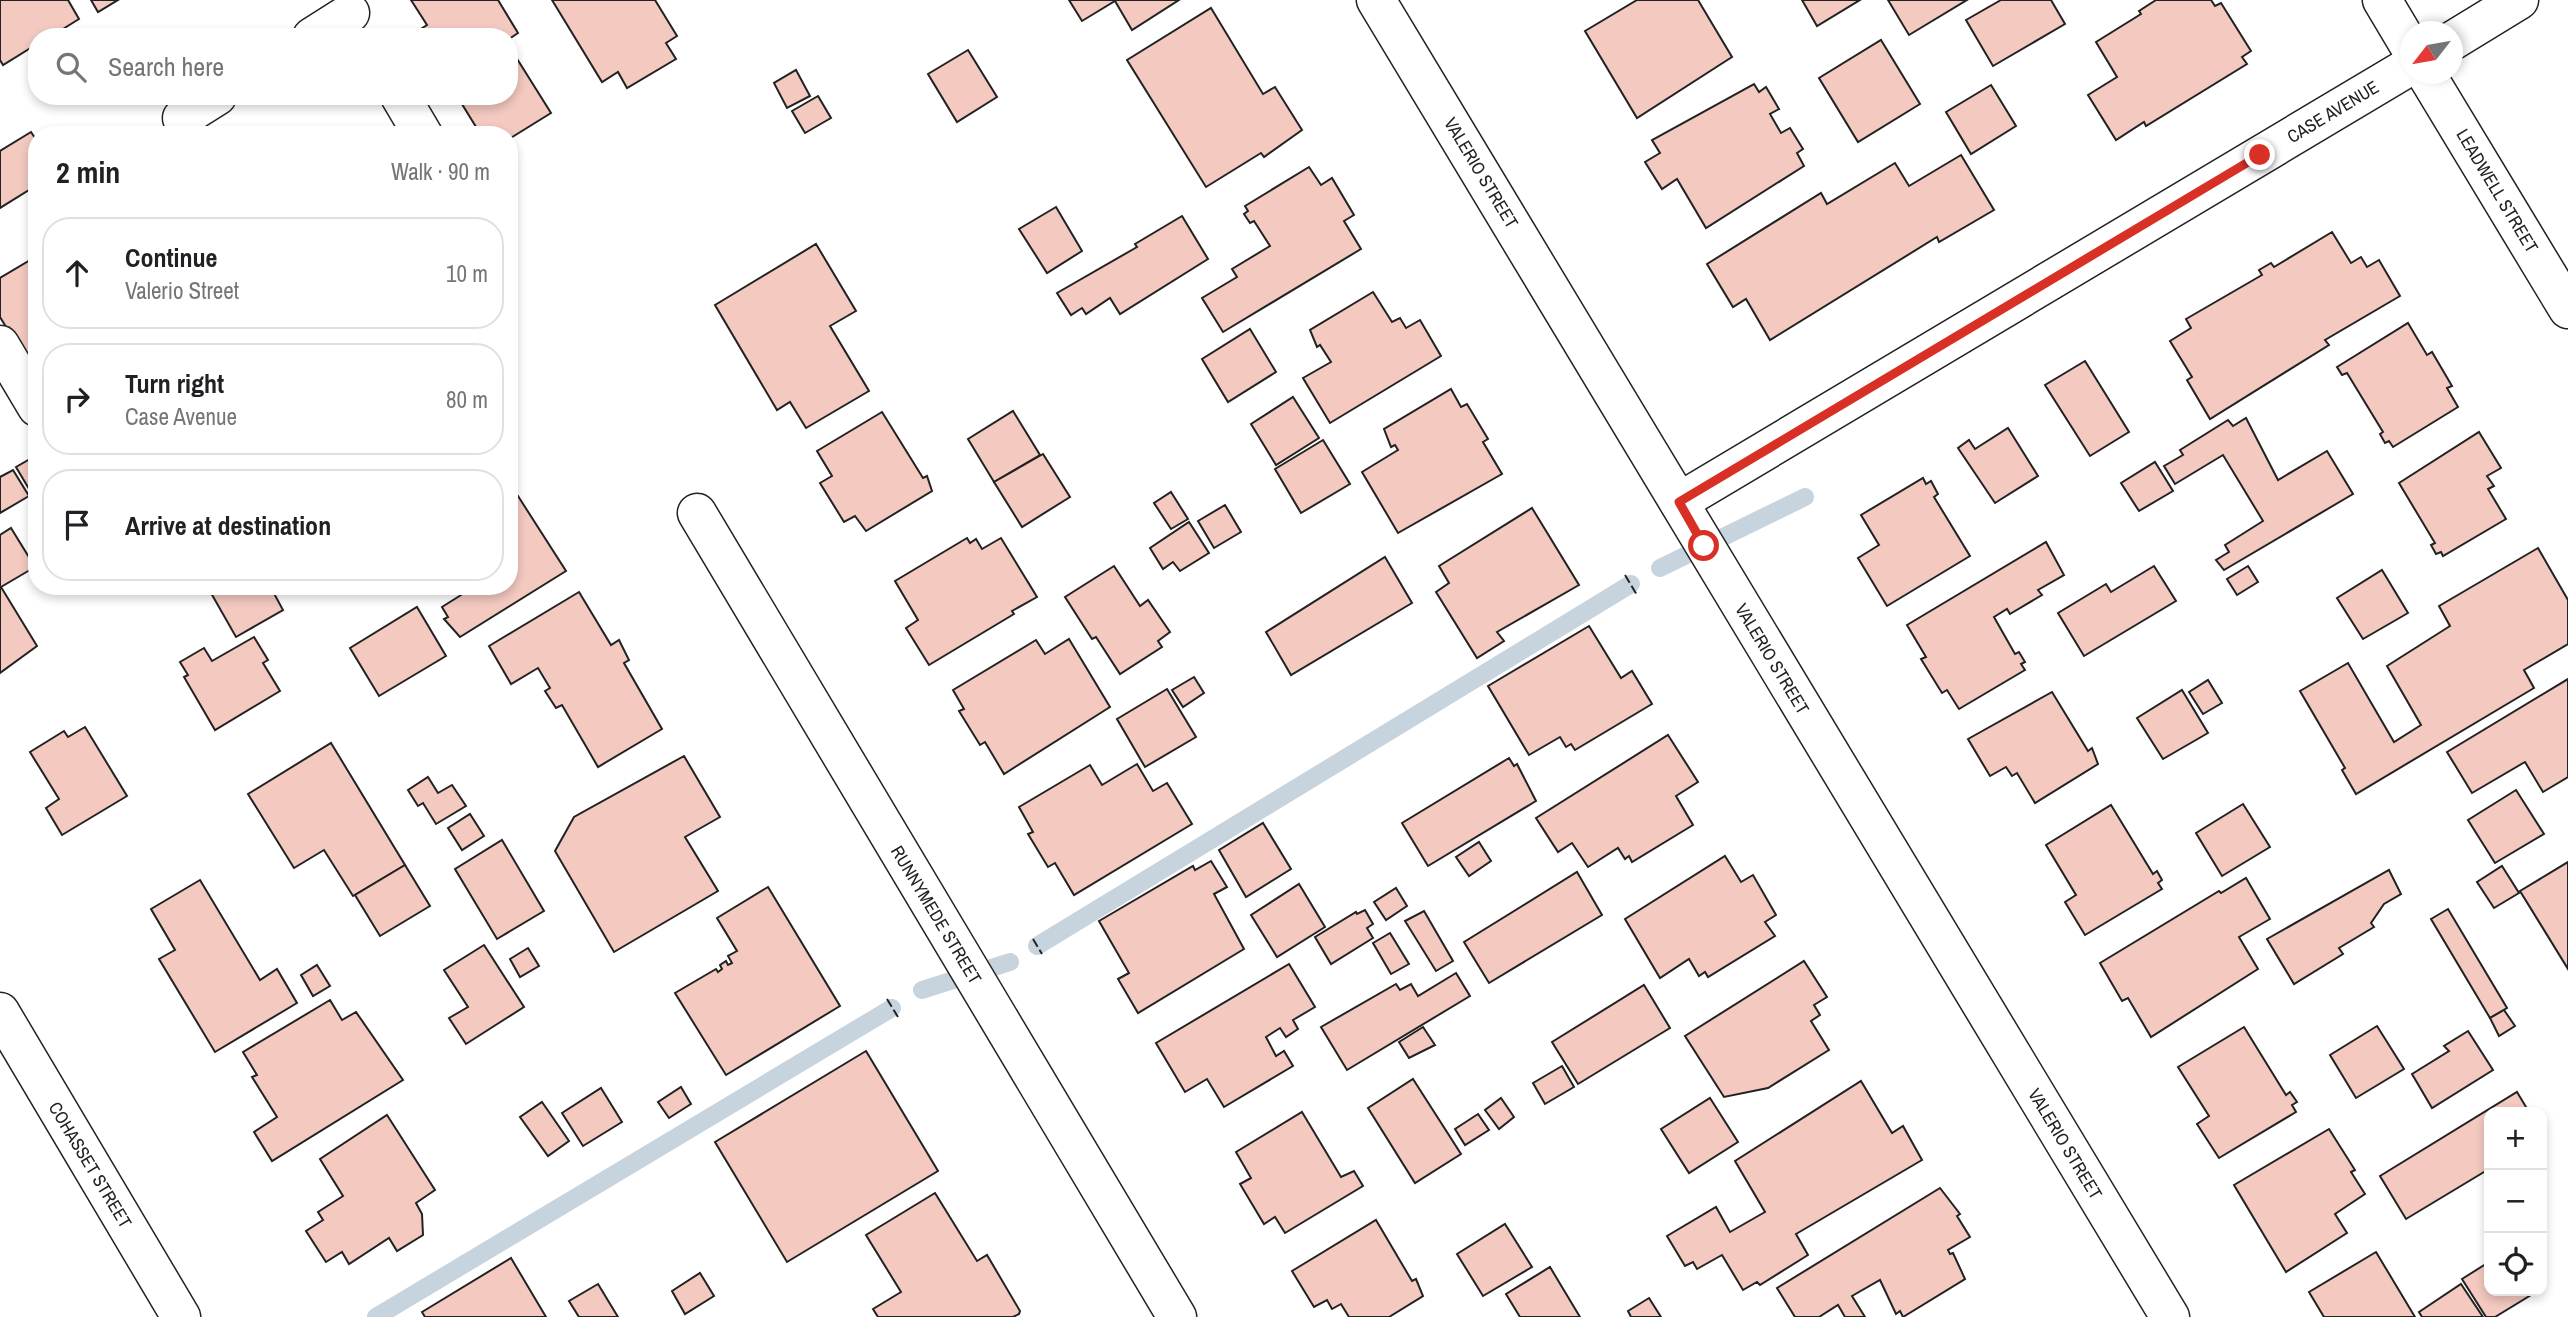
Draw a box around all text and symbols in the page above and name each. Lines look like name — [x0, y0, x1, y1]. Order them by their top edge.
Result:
north arrow — [2400, 21, 2463, 84]
search box — [28, 28, 518, 105]
icon: search — [52, 48, 90, 86]
text: Search here — [108, 49, 224, 84]
street label: CASE AVENUE — [2282, 74, 2383, 149]
street label: VALERIO STREET — [1438, 113, 1524, 233]
street label: LEADWELL STREET — [2451, 124, 2544, 257]
route end — [2244, 139, 2275, 170]
text: 2 min — [56, 152, 120, 192]
text: Walk · 90 m — [391, 156, 490, 187]
text: Continue — [125, 240, 217, 275]
icon: ahead — [58, 254, 96, 292]
text: 10 m — [446, 258, 488, 289]
text: Valerio Street — [125, 275, 239, 306]
text: Turn right — [125, 366, 224, 401]
icon: right — [58, 380, 96, 418]
text: 80 m — [446, 384, 488, 415]
text: Case Avenue — [125, 401, 237, 432]
icon: arrive — [58, 506, 96, 544]
text: Arrive at destination — [125, 508, 331, 543]
route start — [1688, 530, 1719, 561]
street label: VALERIO STREET — [1729, 599, 1815, 719]
street label: RUNNYMEDE STREET — [885, 841, 988, 989]
street label: VALERIO STREET — [2022, 1084, 2108, 1204]
street label: COHASSET STREET — [43, 1097, 138, 1233]
map controls — [2484, 1107, 2547, 1296]
button: + — [2484, 1107, 2547, 1170]
button: − — [2484, 1170, 2547, 1233]
button: locate — [2484, 1233, 2547, 1296]

